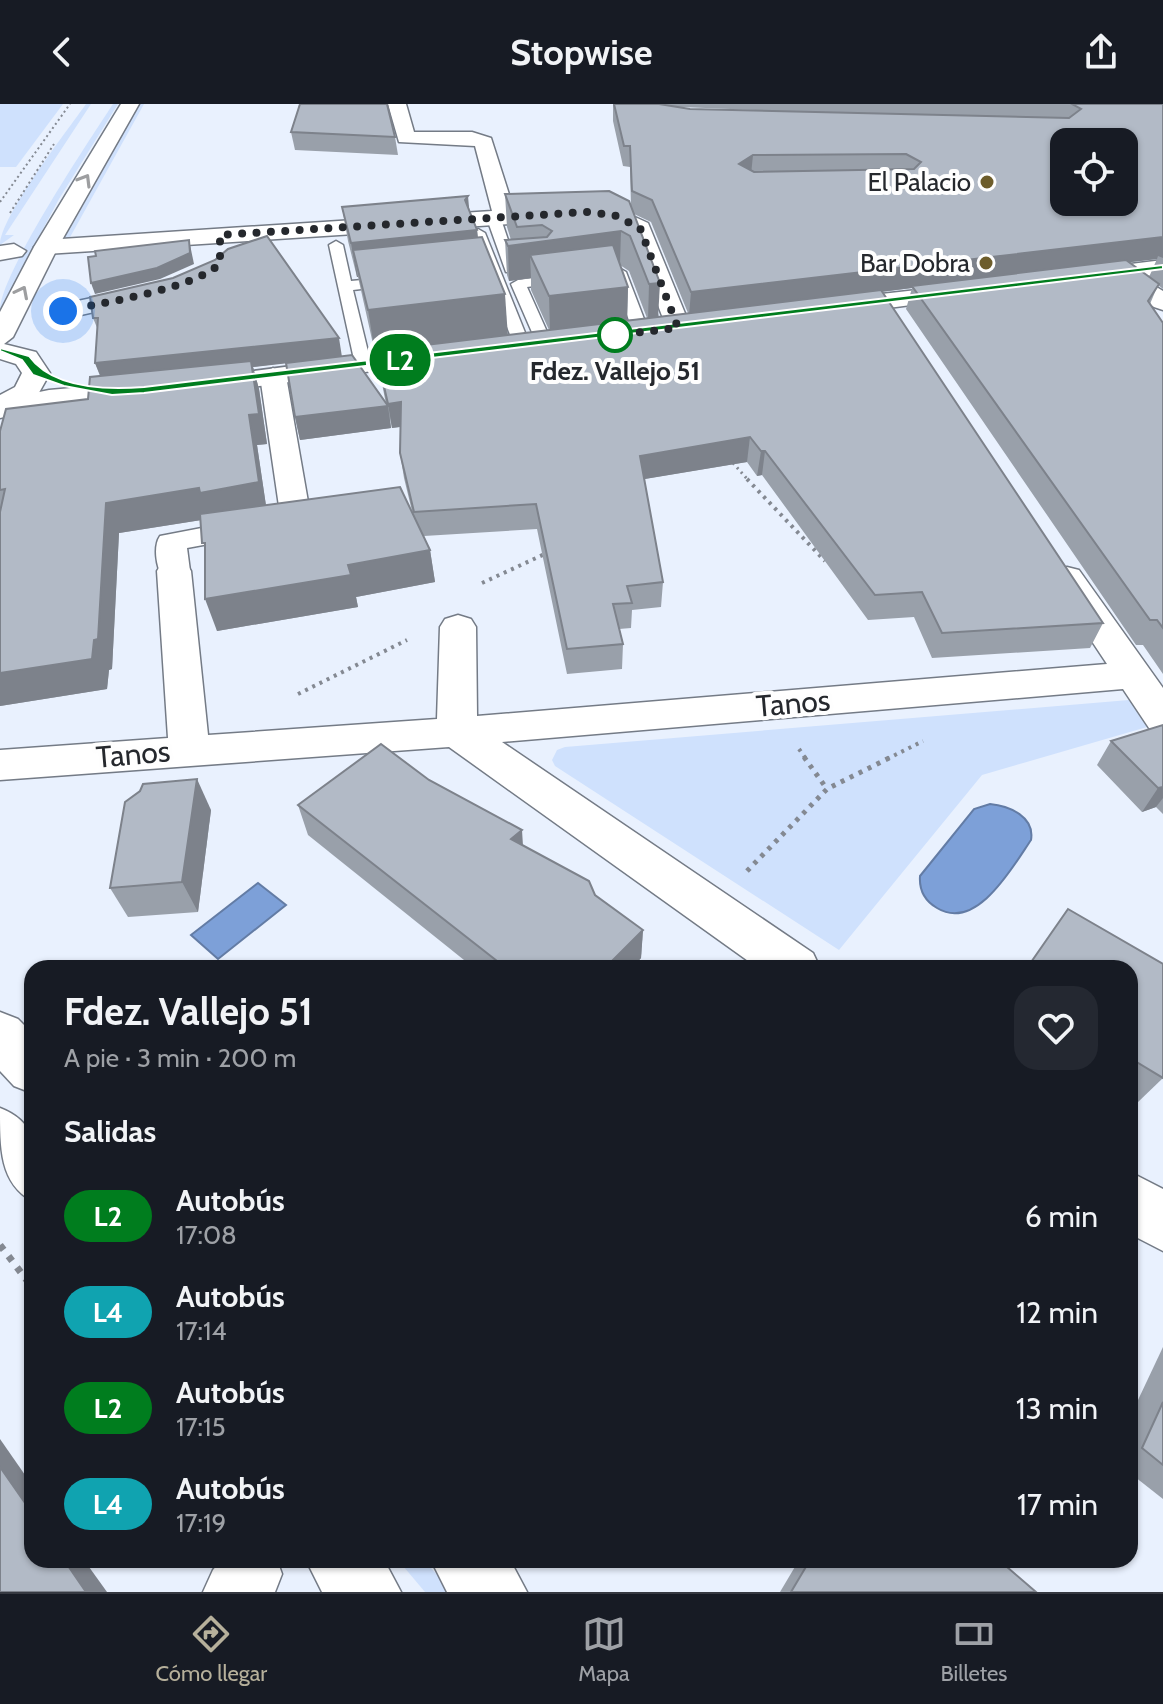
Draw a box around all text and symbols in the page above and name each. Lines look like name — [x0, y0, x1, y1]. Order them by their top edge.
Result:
icon: back — [40, 30, 84, 74]
text: Stopwise — [510, 30, 653, 74]
icon: share — [1079, 30, 1123, 74]
map controls — [1050, 128, 1138, 216]
button: locate — [1050, 128, 1138, 216]
place label: El Palacio — [867, 166, 971, 198]
marker: El Palacio — [978, 173, 996, 191]
one-way arrow — [76, 174, 91, 189]
place label: Bar Dobra — [860, 247, 971, 279]
marker: Bar Dobra — [977, 254, 995, 272]
one-way arrow — [12, 285, 27, 300]
your location — [43, 291, 83, 331]
marker: Fdez. Vallejo 51 — [598, 318, 632, 352]
line badge: L2 — [364, 334, 436, 386]
text: L2 — [386, 343, 414, 377]
place label: Fdez. Vallejo 51 — [530, 355, 700, 387]
street label: Tanos — [754, 681, 832, 725]
street label: Tanos — [94, 732, 172, 776]
button: heart — [1014, 986, 1098, 1070]
text: Fdez. Vallejo 51 — [64, 988, 313, 1035]
text: A pie · 3 min · 200 m — [64, 1042, 296, 1074]
text: Salidas — [64, 1113, 156, 1150]
text: Autobús — [176, 1182, 285, 1219]
text: 6 min — [1025, 1198, 1098, 1235]
text: L2 — [94, 1199, 122, 1233]
text: 17:08 — [176, 1219, 237, 1251]
text: Autobús — [176, 1278, 285, 1315]
text: 12 min — [1016, 1294, 1098, 1331]
text: L4 — [93, 1295, 123, 1329]
text: 17:14 — [176, 1315, 226, 1347]
text: Autobús — [176, 1374, 285, 1411]
text: 13 min — [1016, 1390, 1098, 1427]
text: L2 — [94, 1391, 122, 1425]
text: 17:15 — [176, 1411, 226, 1443]
text: Autobús — [176, 1470, 285, 1507]
text: 17 min — [1017, 1486, 1098, 1523]
text: L4 — [93, 1487, 123, 1521]
text: 17:19 — [176, 1507, 226, 1539]
tab: Cómo llegar — [156, 1612, 267, 1687]
tab: Mapa — [578, 1612, 629, 1687]
tab: Billetes — [941, 1612, 1007, 1687]

